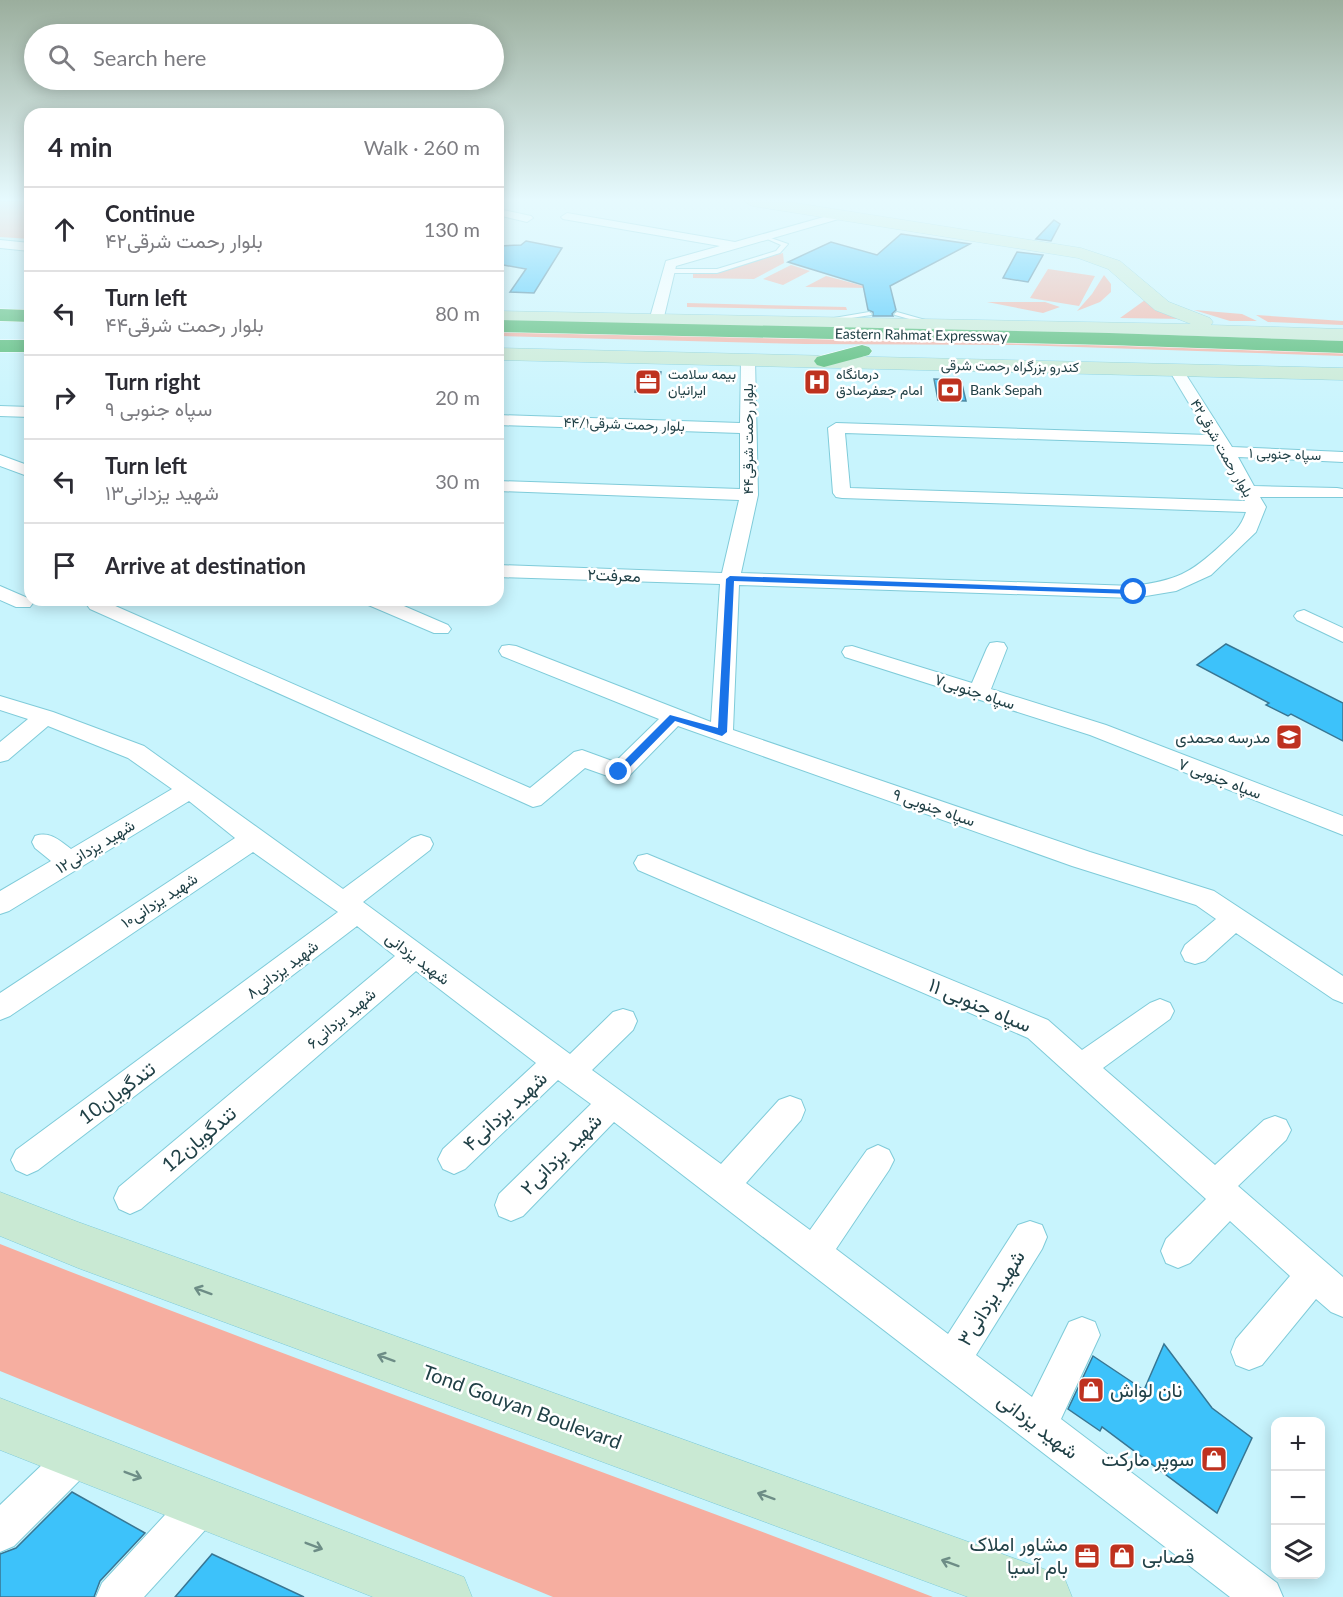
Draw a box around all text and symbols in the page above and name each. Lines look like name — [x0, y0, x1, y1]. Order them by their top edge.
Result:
search box — [24, 24, 504, 90]
icon: search — [45, 41, 78, 74]
text: Search here — [93, 44, 206, 71]
text: 4 min — [48, 131, 112, 163]
text: Walk · 260 m — [364, 135, 480, 159]
text: Continue — [105, 200, 195, 227]
icon: ahead — [48, 213, 81, 246]
text: 130 m — [424, 217, 480, 241]
text: بلوار رحمت شرقی۴۲ — [105, 228, 263, 252]
text: Turn left — [105, 284, 187, 311]
icon: left — [48, 297, 81, 330]
text: 80 m — [435, 301, 480, 325]
text: ۴۴بلوار رحمت شرقی — [105, 312, 264, 336]
street label: Eastern Rahmat Expressway — [835, 324, 1008, 345]
street label: کندرو بزرگراه رحمت شرقی — [941, 356, 1079, 376]
place label: بیمه سلامت ایرانیان — [668, 365, 736, 399]
place label: درمانگاه امام جعفرصادق — [836, 365, 923, 399]
office icon: بیمه سلامت ایرانیان — [633, 367, 663, 397]
hospital icon: درمانگاه امام جعفرصادق — [802, 367, 832, 397]
text: Turn right — [105, 368, 200, 395]
bank icon: Bank Sepah — [935, 375, 965, 405]
icon: right — [48, 381, 81, 414]
place label: Bank Sepah — [970, 381, 1042, 398]
street label: ۴۴بلوار رحمت شرقی — [739, 383, 757, 495]
text: 20 m — [435, 385, 480, 409]
text: ۹ سپاه جنوبی — [105, 396, 212, 420]
street label: بلوار رحمت شرقی۴۲ — [1187, 396, 1257, 500]
street label: بلوار رحمت شرقی۴۴/۱ — [563, 413, 685, 435]
street label: ۱ سپاه جنوبی — [1248, 444, 1321, 465]
text: Turn left — [105, 452, 187, 479]
icon: left — [48, 465, 81, 498]
text: 30 m — [435, 469, 480, 493]
text: شهید یزدانی۱۳ — [105, 480, 219, 504]
icon: arrive — [48, 549, 81, 582]
text: Arrive at destination — [105, 552, 306, 579]
street label: معرفت۲ — [587, 564, 641, 587]
route start — [1120, 578, 1146, 604]
street label: سپاه جنوبی۷ — [932, 669, 1018, 715]
school or university icon: مدرسه محمدی — [1274, 722, 1304, 752]
place label: مدرسه محمدی — [1175, 727, 1270, 748]
street label: ۷ سپاه جنوبی — [1175, 753, 1264, 805]
route end — [605, 758, 631, 784]
street label: ۹ سپاه جنوبی — [890, 784, 978, 832]
street label: شهید یزدانی۱۲ — [52, 815, 139, 878]
street label: شهید یزدانی۱۰ — [117, 868, 202, 933]
street label: شهید یزدانی — [381, 927, 454, 990]
street label: شهید یزدانی۸ — [242, 935, 323, 1003]
street label: ۱۱ سپاه جنوبی — [924, 972, 1035, 1039]
street label: شهید یزدانی۶ — [303, 983, 380, 1053]
street label: 10تندگویان — [73, 1056, 161, 1130]
street label: شهید یزدانی۴ — [457, 1065, 553, 1157]
street label: 12تندگویان — [156, 1100, 242, 1178]
street label: شهید یزدانی۲ — [515, 1108, 607, 1200]
street label: شهید یزدانی۳ — [951, 1245, 1031, 1351]
one-way arrow — [194, 1284, 212, 1295]
one-way arrow — [377, 1351, 396, 1362]
street label: Tond Gouyan Boulevard — [420, 1359, 625, 1453]
shop icon: نان لواش — [1076, 1375, 1106, 1405]
place label: نان لواش — [1110, 1377, 1183, 1403]
street label: شهید یزدانی — [992, 1387, 1084, 1465]
map controls — [1271, 1417, 1325, 1579]
button: + — [1271, 1417, 1325, 1471]
shop icon: سوپر مارکت — [1199, 1444, 1229, 1474]
place label: سوپر مارکت — [1101, 1446, 1194, 1473]
one-way arrow — [123, 1471, 142, 1482]
button: − — [1271, 1471, 1325, 1525]
one-way arrow — [758, 1489, 776, 1500]
button: layers — [1271, 1525, 1325, 1579]
place label: مشاور املاک بام آسیا — [970, 1531, 1068, 1580]
one-way arrow — [305, 1541, 323, 1552]
office icon: مشاور املاک بام آسیا — [1072, 1541, 1102, 1571]
shop icon: قصابی — [1107, 1541, 1137, 1571]
place label: قصابی — [1142, 1543, 1194, 1568]
one-way arrow — [941, 1556, 959, 1567]

